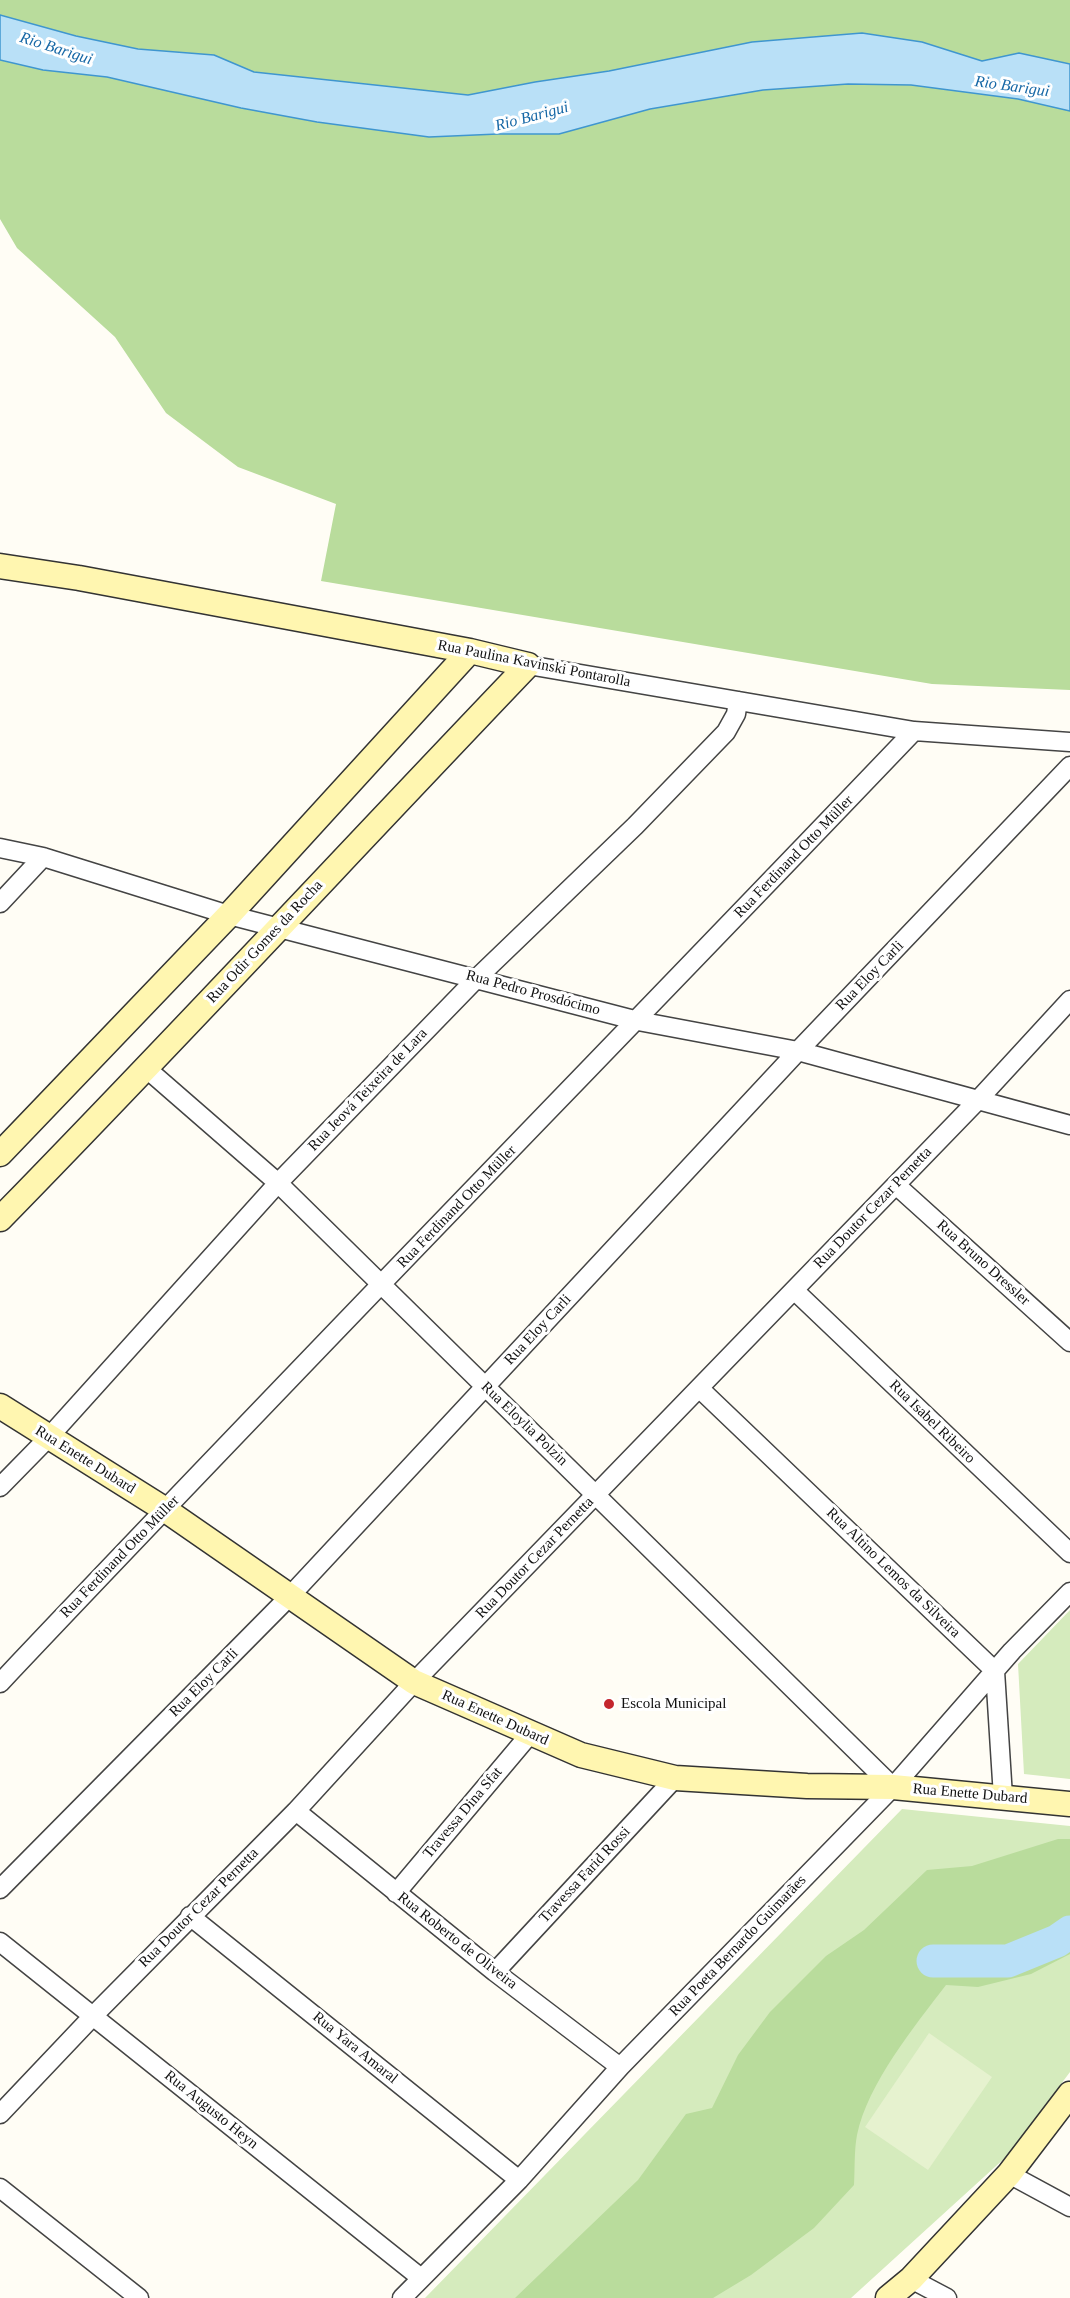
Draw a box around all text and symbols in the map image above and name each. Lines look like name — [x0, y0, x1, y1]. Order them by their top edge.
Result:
water label: Rio Barigui — [17, 28, 95, 70]
water label: Rio Barigui — [973, 72, 1051, 102]
water label: Rio Barigui — [493, 98, 571, 136]
street label: Rua Paulina Kavinski Pontarolla — [436, 636, 632, 692]
street label: Rua Ferdinand Otto Müller — [731, 792, 857, 922]
street label: Rua Odir Gomes da Rocha — [203, 877, 327, 1007]
street label: Rua Eloy Carli — [832, 937, 908, 1015]
street label: Rua Pedro Prosdócimo — [464, 966, 602, 1020]
street label: Rua Jeová Teixeira de Lara — [305, 1025, 431, 1155]
street label: Rua Ferdinand Otto Müller — [394, 1142, 520, 1272]
street label: Rua Doutor Cezar Pernetta — [810, 1143, 936, 1273]
street label: Rua Bruno Dressler — [933, 1216, 1033, 1310]
street label: Rua Eloy Carli — [501, 1291, 575, 1369]
street label: Rua Isabel Ribeiro — [885, 1376, 979, 1468]
street label: Rua Eloylia Polzin — [477, 1378, 571, 1470]
street label: Rua Enette Dubard — [31, 1422, 139, 1498]
street label: Rua Ferdinand Otto Müller — [57, 1492, 183, 1622]
street label: Rua Doutor Cezar Pernetta — [472, 1493, 598, 1623]
street label: Rua Altino Lemos da Silveira — [822, 1504, 964, 1642]
street label: Rua Eloy Carli — [166, 1645, 242, 1721]
street label: Rua Enette Dubard — [439, 1686, 551, 1750]
place label: Escola Municipal — [621, 1695, 726, 1713]
marker: Escola Municipal — [602, 1697, 616, 1711]
street label: Travessa Dina Sfat — [420, 1764, 506, 1862]
street label: Rua Enette Dubard — [912, 1780, 1028, 1808]
street label: Travessa Farid Rossi — [536, 1823, 634, 1927]
street label: Rua Doutor Cezar Pernetta — [135, 1844, 263, 1972]
street label: Rua Poeta Bernardo Guimarães — [666, 1872, 810, 2020]
street label: Rua Roberto de Oliveira — [394, 1889, 520, 1993]
street label: Rua Yara Amaral — [309, 2008, 401, 2088]
street label: Rua Augusto Heyn — [161, 2067, 261, 2153]

